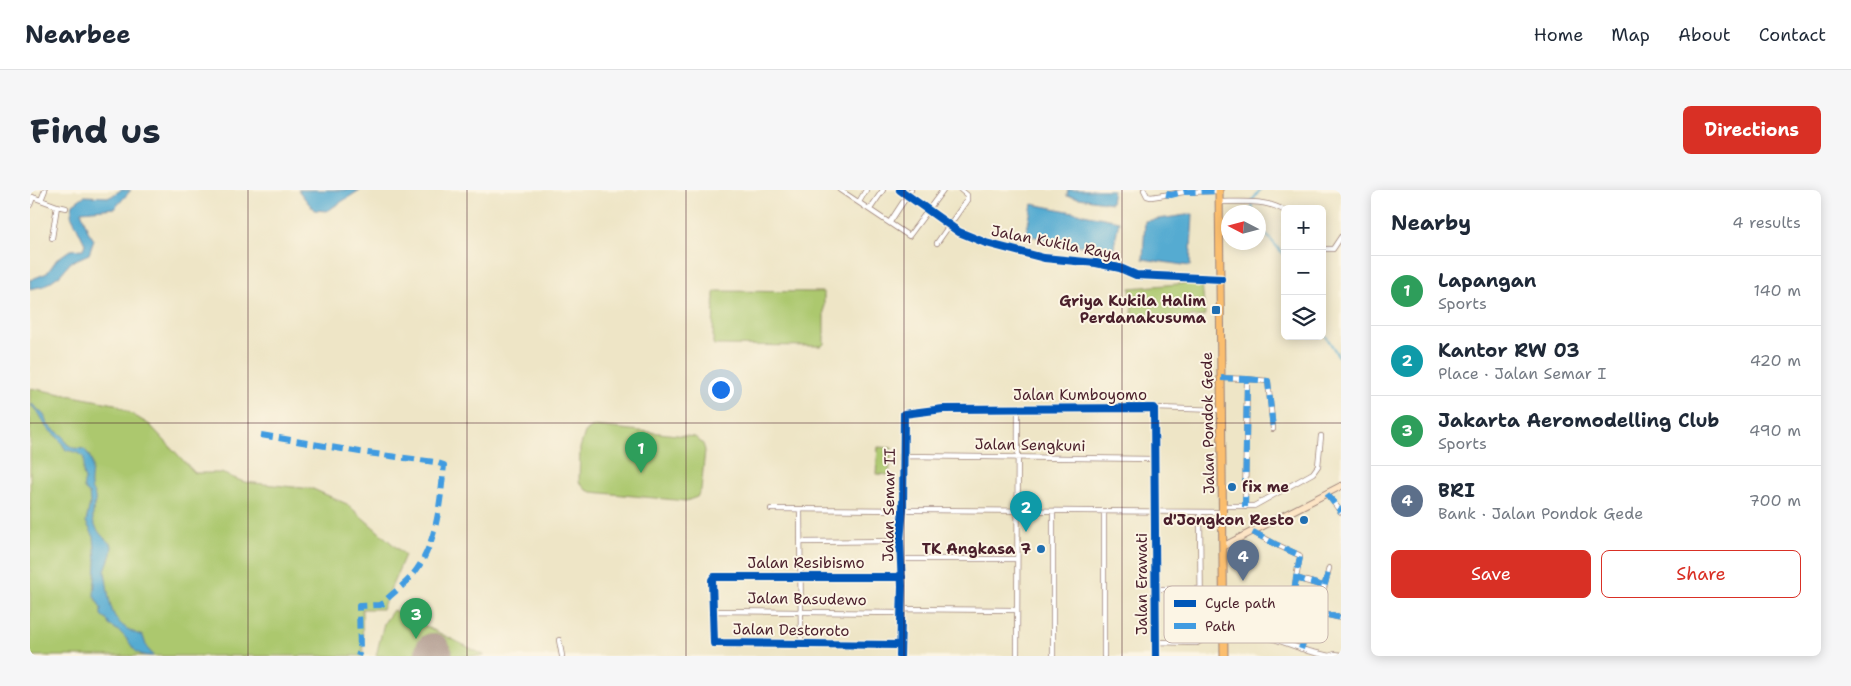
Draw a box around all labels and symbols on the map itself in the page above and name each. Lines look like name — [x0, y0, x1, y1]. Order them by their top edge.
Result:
north arrow — [1221, 205, 1266, 250]
street label: Jalan Kukila Raya — [989, 221, 1123, 266]
place label: Griya Kukila Halim Perdanakusuma — [1059, 291, 1207, 328]
marker: Griya Kukila Halim Perdanakusuma — [1210, 304, 1222, 316]
street label: Jalan Pondok Gede — [1197, 352, 1219, 494]
your location — [708, 377, 734, 403]
street label: Jalan Kumboyomo — [1013, 385, 1147, 405]
pin: 1 — [625, 432, 657, 473]
street label: Jalan Sengkuni — [974, 434, 1086, 456]
street label: Jalan Semar II — [878, 448, 900, 562]
place label: fix me — [1242, 477, 1289, 497]
marker: fix me — [1226, 481, 1238, 493]
pin: 2 — [1010, 491, 1042, 532]
place label: d'Jongkon Resto — [1163, 510, 1294, 530]
marker: d'Jongkon Resto — [1298, 514, 1310, 526]
street label: Jalan Erawati — [1132, 533, 1152, 635]
place label: TK Angkasa 7 — [922, 539, 1031, 559]
pin: 4 — [1227, 540, 1259, 581]
marker: TK Angkasa 7 — [1035, 543, 1047, 555]
street label: Jalan Resibismo — [747, 553, 865, 573]
legend — [1164, 586, 1328, 643]
street label: Jalan Basudewo — [747, 588, 867, 610]
text: Cycle path — [1205, 594, 1276, 612]
pin: 3 — [400, 598, 432, 639]
text: Path — [1205, 617, 1236, 635]
street label: Jalan Destoroto — [732, 619, 850, 641]

